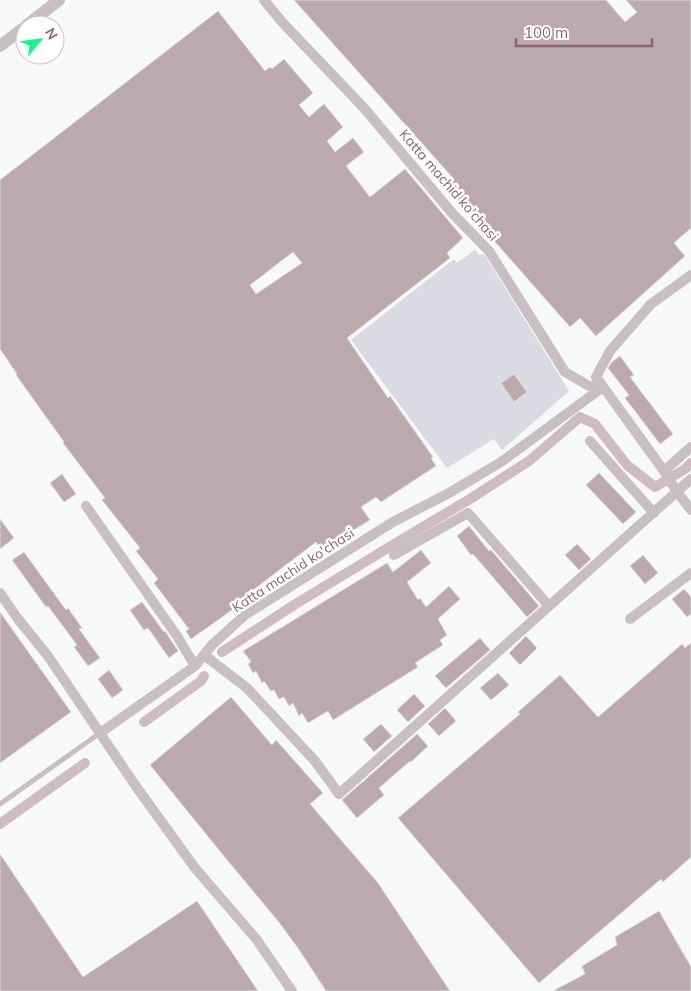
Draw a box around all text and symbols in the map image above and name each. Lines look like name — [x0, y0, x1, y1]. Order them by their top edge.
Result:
north arrow — [15, 15, 65, 65]
scale bar — [516, 15, 652, 47]
text: 100 m — [524, 23, 568, 42]
text: N — [41, 25, 62, 43]
street label: Katta machid ko'chasi — [396, 125, 502, 245]
street label: Katta machid ko'chasi — [229, 524, 357, 616]

